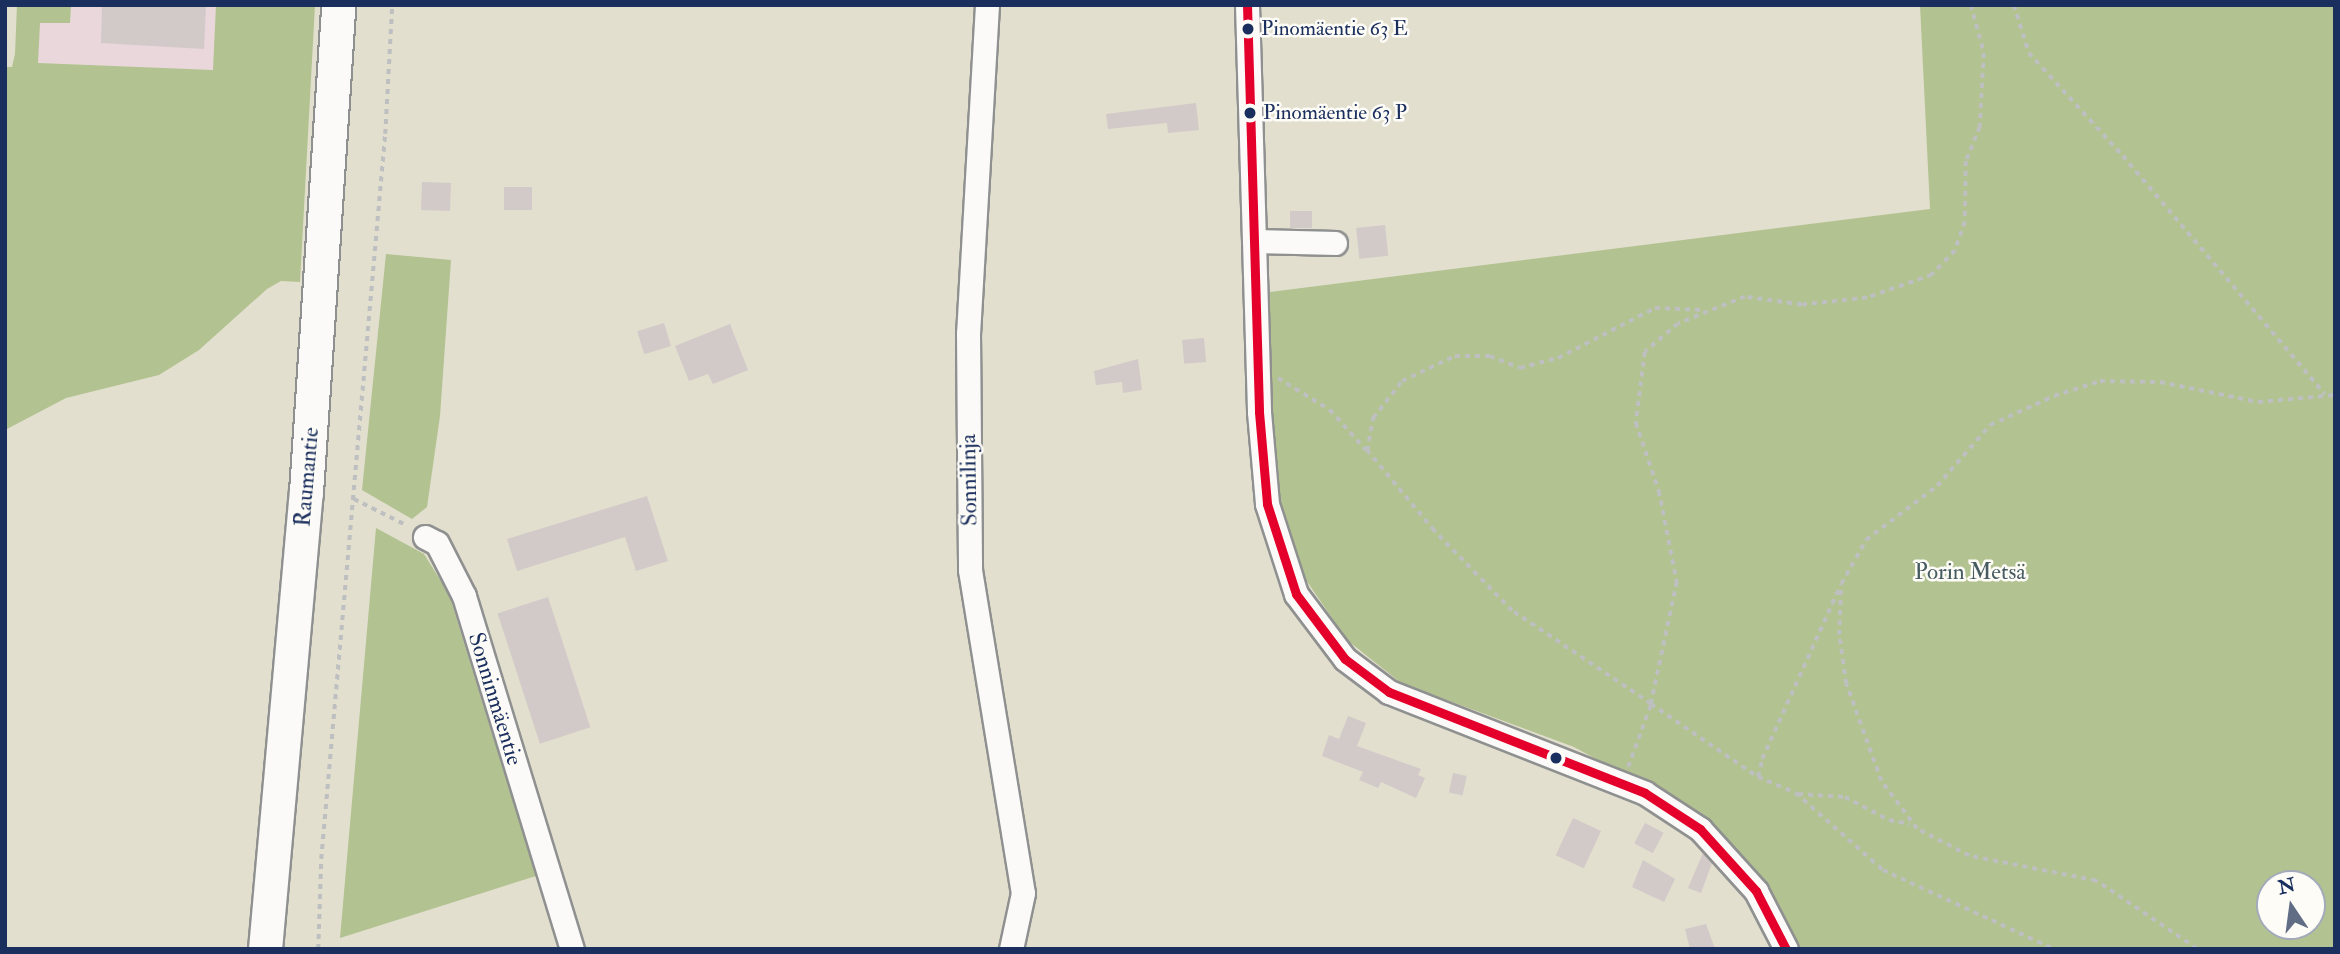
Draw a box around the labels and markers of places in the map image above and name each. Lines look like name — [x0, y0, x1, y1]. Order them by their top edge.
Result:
place label: Pinomäentie 63 E — [1261, 16, 1408, 42]
marker: Pinomäentie 63 E — [1241, 22, 1255, 36]
place label: Pinomäentie 63 P — [1263, 100, 1407, 126]
marker: Pinomäentie 63 P — [1243, 106, 1257, 120]
unlabelled marker — [1549, 751, 1563, 765]

